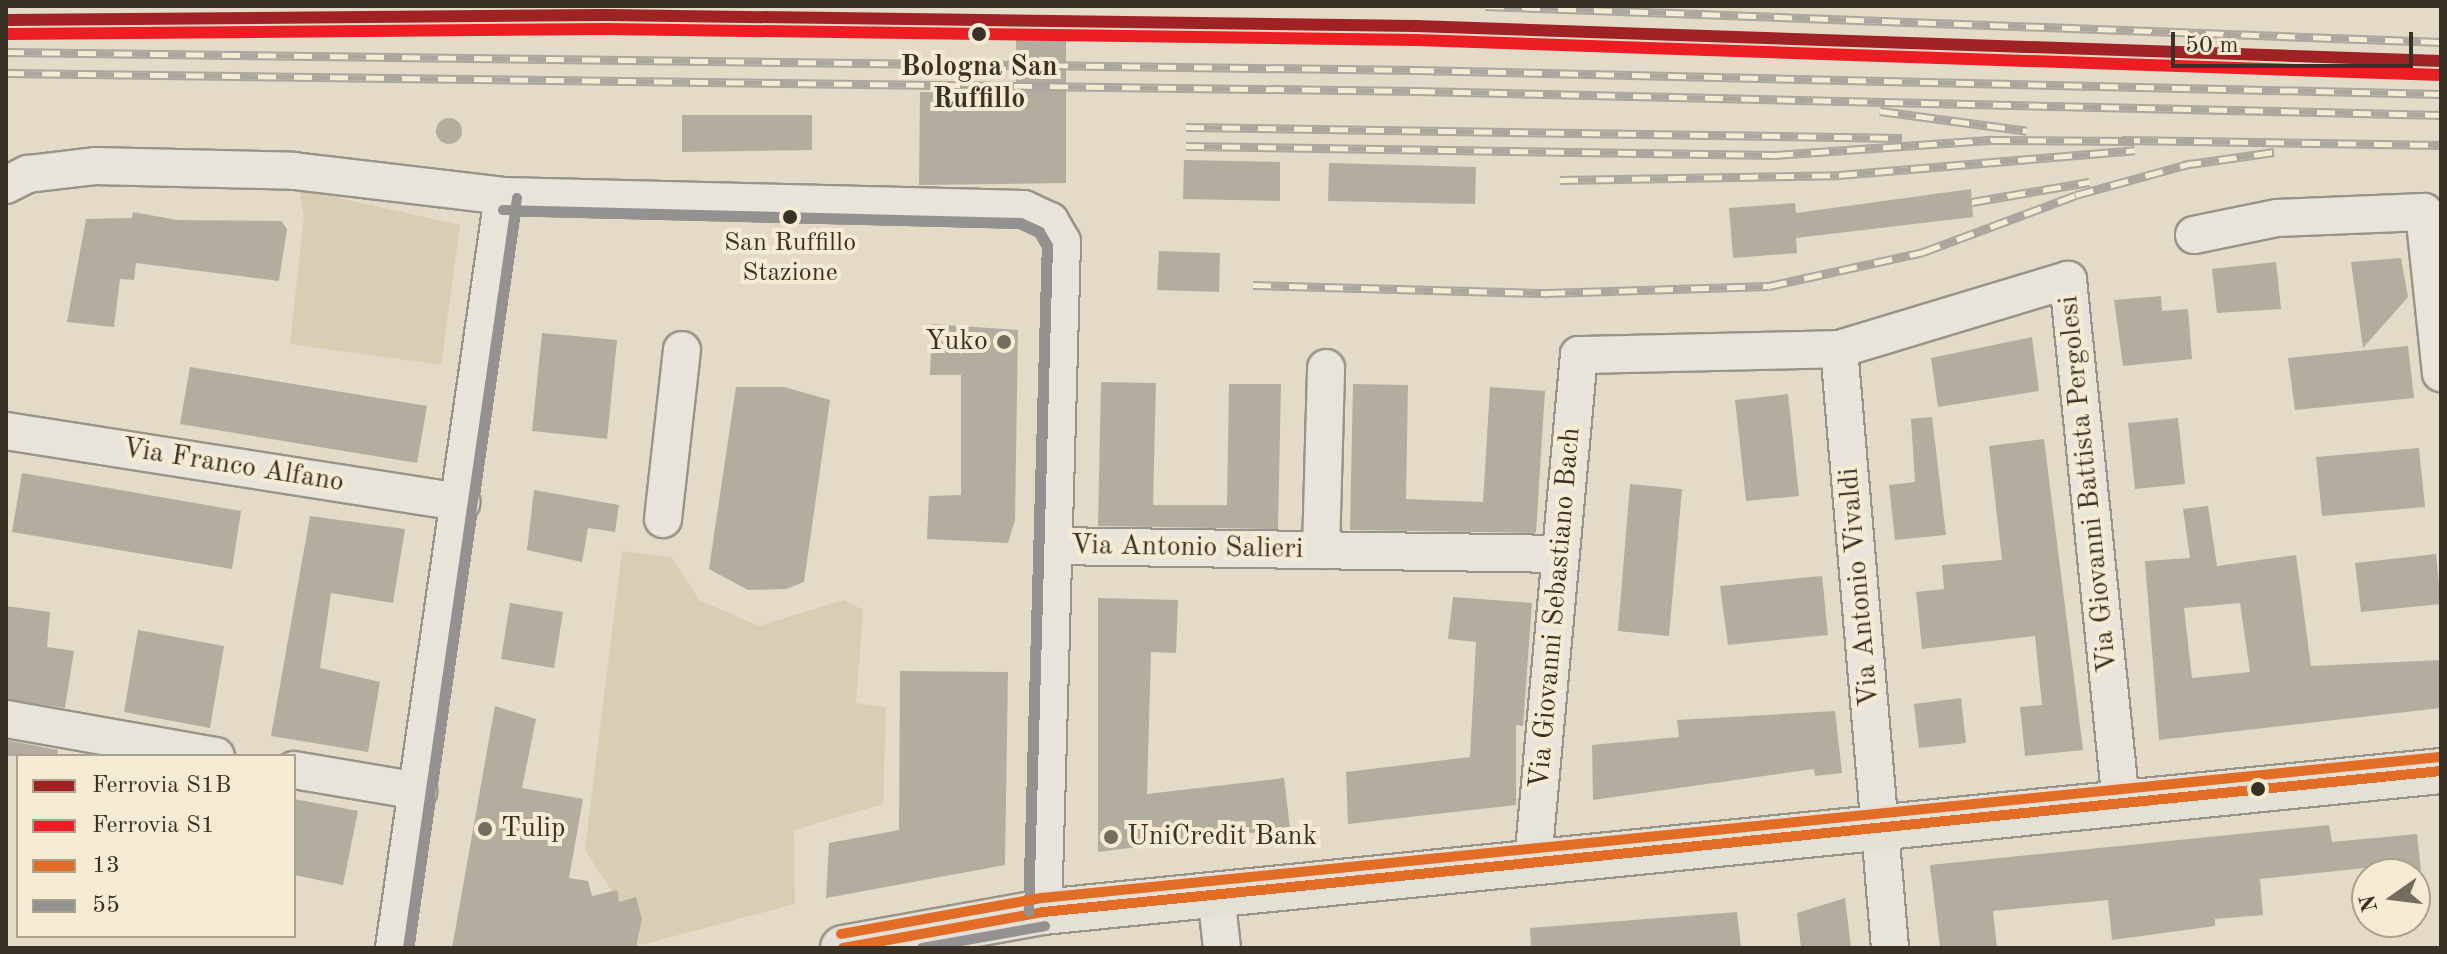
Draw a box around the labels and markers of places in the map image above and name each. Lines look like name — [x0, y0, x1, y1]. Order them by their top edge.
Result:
marker: Bologna San Ruffillo — [966, 21, 992, 47]
place label: Bologna San Ruffillo — [900, 51, 1058, 117]
marker: San Ruffillo Stazione — [782, 209, 798, 225]
place label: San Ruffillo Stazione — [724, 228, 856, 290]
place label: Yuko — [925, 325, 988, 359]
marker: Yuko — [995, 333, 1013, 351]
unlabelled marker — [2250, 781, 2266, 797]
place label: Tulip — [501, 812, 566, 846]
marker: Tulip — [476, 820, 494, 838]
place label: UniCredit Bank — [1127, 820, 1317, 854]
marker: UniCredit Bank — [1102, 828, 1120, 846]

